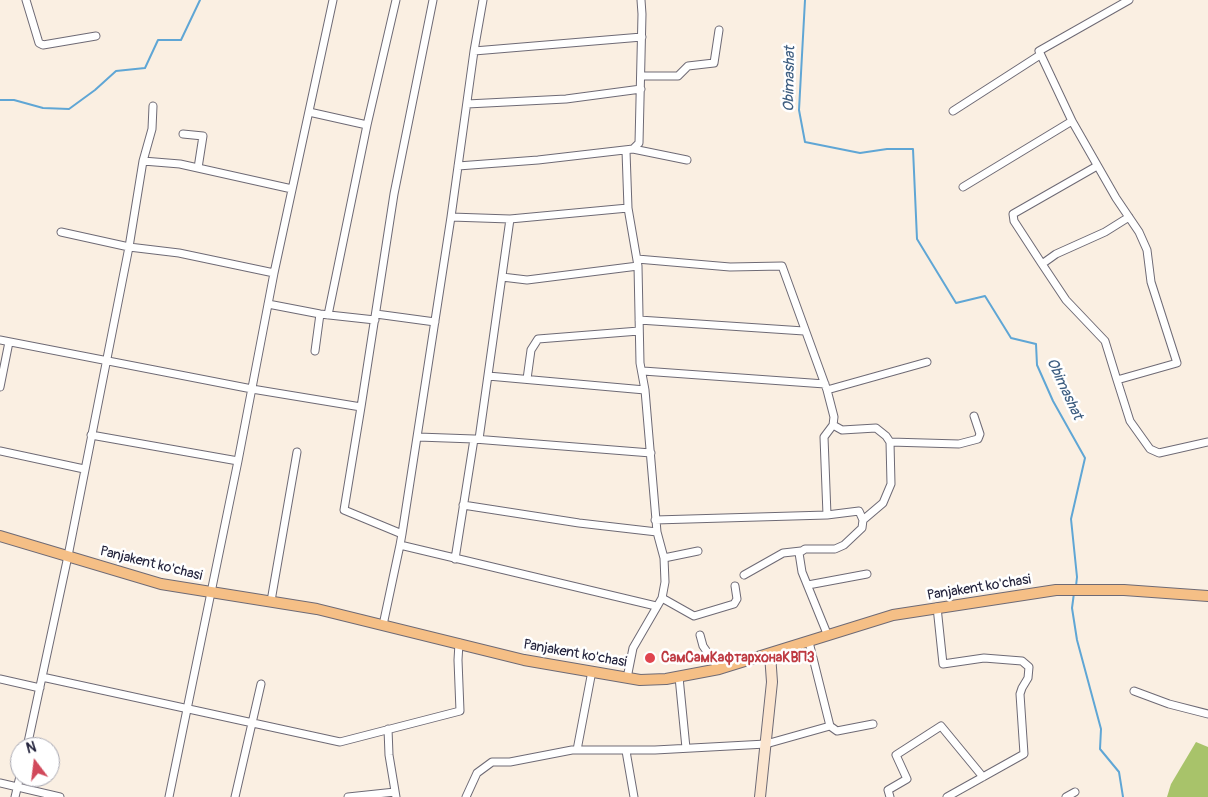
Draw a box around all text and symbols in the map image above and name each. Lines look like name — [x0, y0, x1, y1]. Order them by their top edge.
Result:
water label: Obimashat — [780, 46, 800, 112]
water label: Obimashat — [1042, 355, 1086, 423]
street label: Panjakent ko'chasi — [98, 543, 204, 585]
street label: Panjakent ko'chasi — [926, 571, 1032, 605]
street label: Panjakent ko'chasi — [522, 637, 628, 671]
place label: СамСамКафтархонаКВП3 — [661, 650, 815, 666]
marker: СамСамКафтархонаКВП3 — [643, 651, 657, 665]
north arrow — [10, 737, 60, 787]
text: N — [24, 739, 38, 757]

